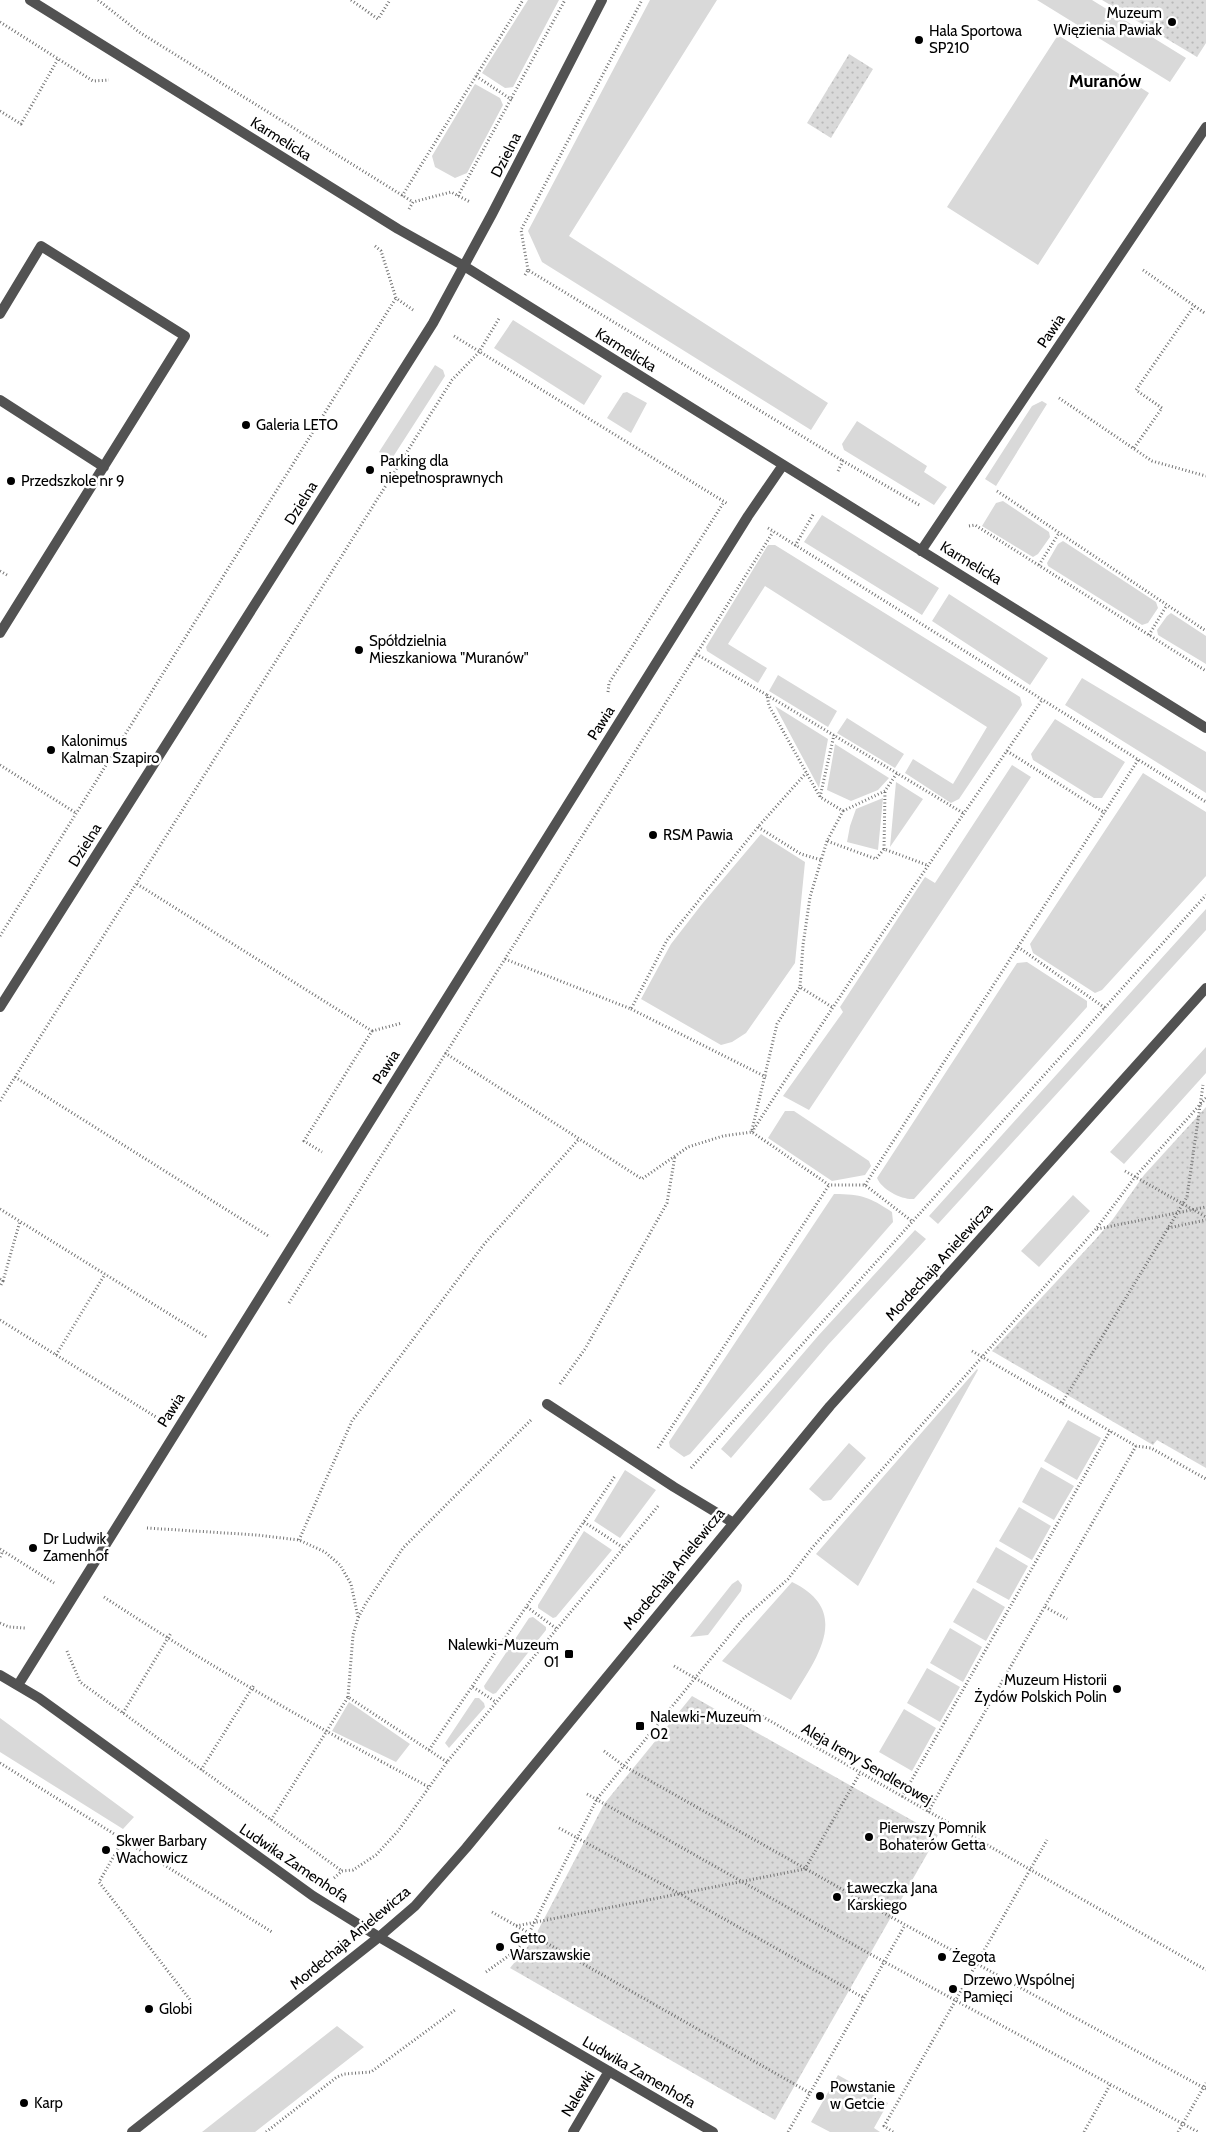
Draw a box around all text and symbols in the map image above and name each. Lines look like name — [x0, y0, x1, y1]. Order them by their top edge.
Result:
place label: Muzeum Więzienia Pawiak — [1054, 4, 1162, 39]
marker: Muzeum Więzienia Pawiak — [1166, 16, 1178, 28]
place label: Hala Sportowa SP210 — [929, 22, 1023, 57]
marker: Hala Sportowa SP210 — [913, 34, 925, 46]
district label: Muranów — [1069, 70, 1141, 92]
street label: Karmelicka — [247, 113, 316, 165]
street label: Dzielna — [487, 129, 525, 180]
street label: Pawia — [1033, 310, 1069, 351]
street label: Karmelicka — [592, 324, 661, 376]
place label: Galeria LETO — [256, 416, 338, 434]
marker: Galeria LETO — [240, 419, 252, 431]
place label: Parking dla niepełnosprawnych — [380, 452, 503, 487]
marker: Parking dla niepełnosprawnych — [364, 464, 376, 476]
place label: Przedszkole nr 9 — [21, 472, 125, 490]
marker: Przedszkole nr 9 — [5, 475, 17, 487]
street label: Dzielna — [281, 477, 322, 528]
street label: Karmelicka — [937, 538, 1006, 589]
place label: Spółdzielnia Mieszkaniowa "Muranów" — [369, 632, 529, 667]
marker: Spółdzielnia Mieszkaniowa "Muranów" — [353, 644, 365, 656]
street label: Pawia — [584, 702, 619, 743]
place label: Kalonimus Kalman Szapiro — [61, 732, 160, 767]
marker: Kalonimus Kalman Szapiro — [45, 744, 57, 756]
street label: Dzielna — [65, 819, 106, 870]
place label: RSM Pawia — [663, 826, 734, 844]
marker: RSM Pawia — [647, 829, 659, 841]
street label: Pawia — [369, 1046, 404, 1087]
street label: Mordechaja Anielewicza — [882, 1199, 997, 1324]
street label: Pawia — [154, 1389, 189, 1430]
street label: Mordechaja Anielewicza — [619, 1504, 729, 1634]
place label: Dr Ludwik Zamenhof — [43, 1530, 109, 1565]
marker: Dr Ludwik Zamenhof — [27, 1542, 39, 1554]
place label: Nalewki-Muzeum 01 — [448, 1636, 559, 1671]
marker: Nalewki-Muzeum 01 — [563, 1648, 575, 1660]
place label: Muzeum Historii Żydów Polskich Polin — [974, 1671, 1107, 1706]
marker: Muzeum Historii Żydów Polskich Polin — [1111, 1683, 1123, 1695]
place label: Nalewki-Muzeum 02 — [650, 1708, 761, 1743]
street label: Aleja Ireny Sendlerowej — [799, 1719, 935, 1809]
marker: Nalewki-Muzeum 02 — [634, 1720, 646, 1732]
place label: Pierwszy Pomnik Bohaterów Getta — [879, 1819, 987, 1854]
street label: Ludwika Zamenhofa — [236, 1820, 353, 1907]
marker: Pierwszy Pomnik Bohaterów Getta — [863, 1831, 875, 1843]
place label: Skwer Barbary Wachowicz — [116, 1832, 207, 1867]
marker: Skwer Barbary Wachowicz — [100, 1844, 112, 1856]
place label: Ławeczka Jana Karskiego — [847, 1879, 938, 1914]
street label: Mordechaja Anielewicza — [286, 1882, 414, 1994]
marker: Ławeczka Jana Karskiego — [831, 1891, 843, 1903]
place label: Getto Warszawskie — [510, 1929, 591, 1964]
marker: Getto Warszawskie — [494, 1941, 506, 1953]
place label: Żegota — [952, 1947, 997, 1966]
marker: Żegota — [936, 1951, 948, 1963]
place label: Drzewo Wspólnej Pamięci — [963, 1971, 1075, 2006]
marker: Drzewo Wspólnej Pamięci — [947, 1983, 959, 1995]
place label: Globi — [159, 2000, 192, 2018]
marker: Globi — [143, 2003, 155, 2015]
street label: Ludwika Zamenhofa — [579, 2032, 700, 2112]
street label: Nalewki — [558, 2068, 598, 2120]
place label: Powstanie w Getcie — [830, 2078, 895, 2113]
marker: Powstanie w Getcie — [814, 2090, 826, 2102]
place label: Karp — [34, 2094, 63, 2112]
marker: Karp — [18, 2097, 30, 2109]

